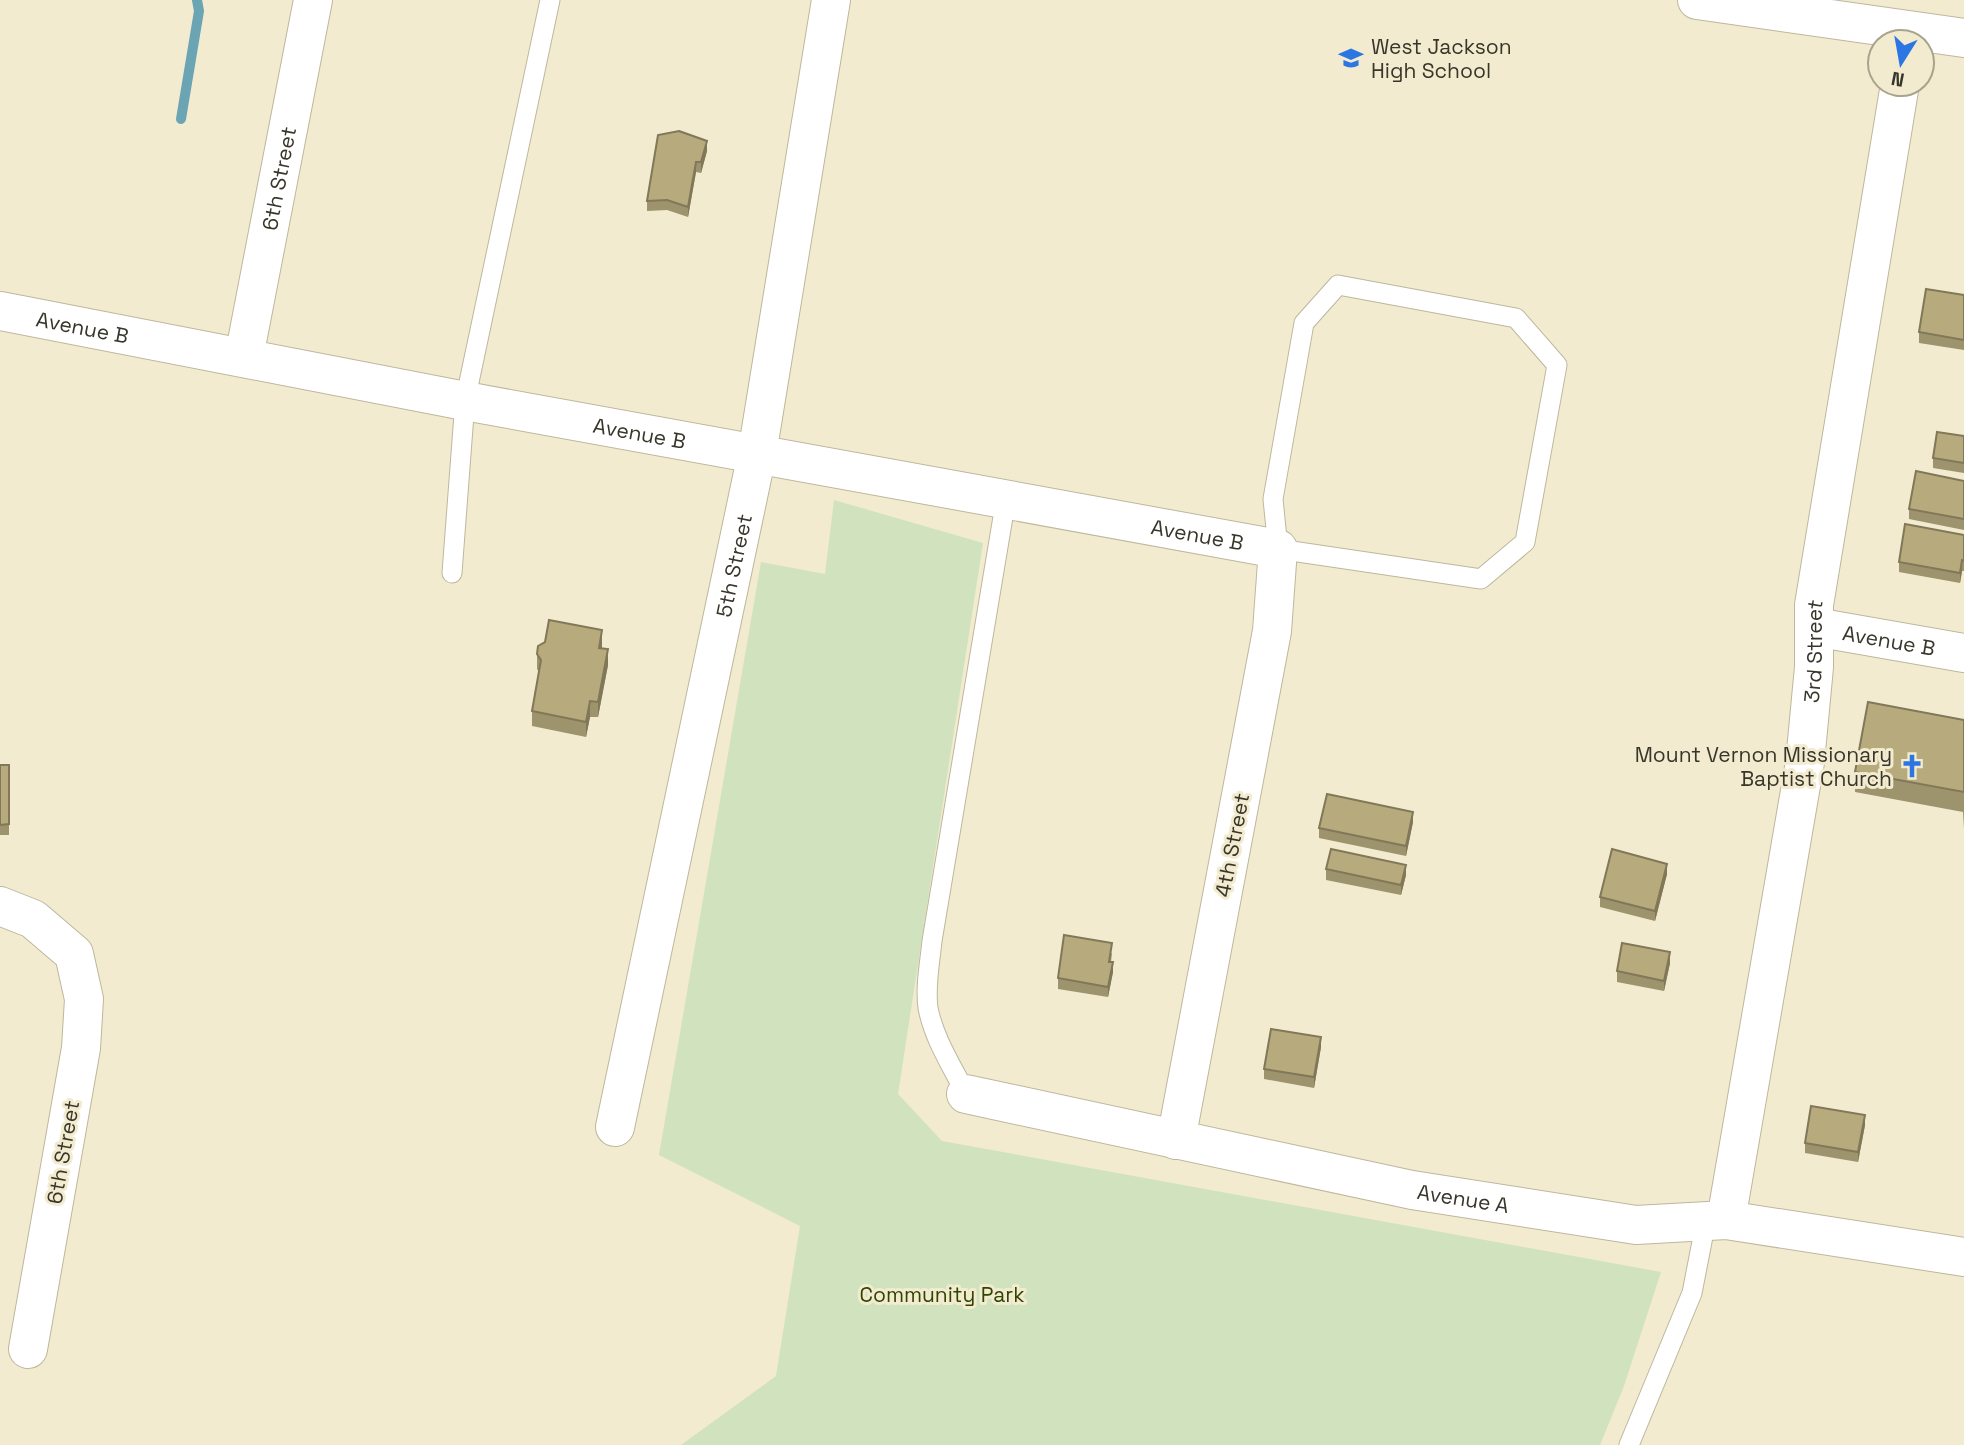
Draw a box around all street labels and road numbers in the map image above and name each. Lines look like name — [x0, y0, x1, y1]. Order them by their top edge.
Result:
street label: 6th Street — [255, 124, 302, 232]
street label: Avenue B — [34, 305, 131, 349]
street label: Avenue B — [591, 411, 688, 454]
street label: 5th Street — [709, 511, 758, 619]
street label: Avenue B — [1149, 513, 1246, 556]
street label: 3rd Street — [1797, 597, 1828, 704]
street label: Avenue B — [1841, 619, 1937, 661]
street label: 4th Street — [1209, 791, 1255, 899]
street label: 6th Street — [41, 1098, 85, 1206]
street label: Avenue A — [1415, 1178, 1511, 1218]

